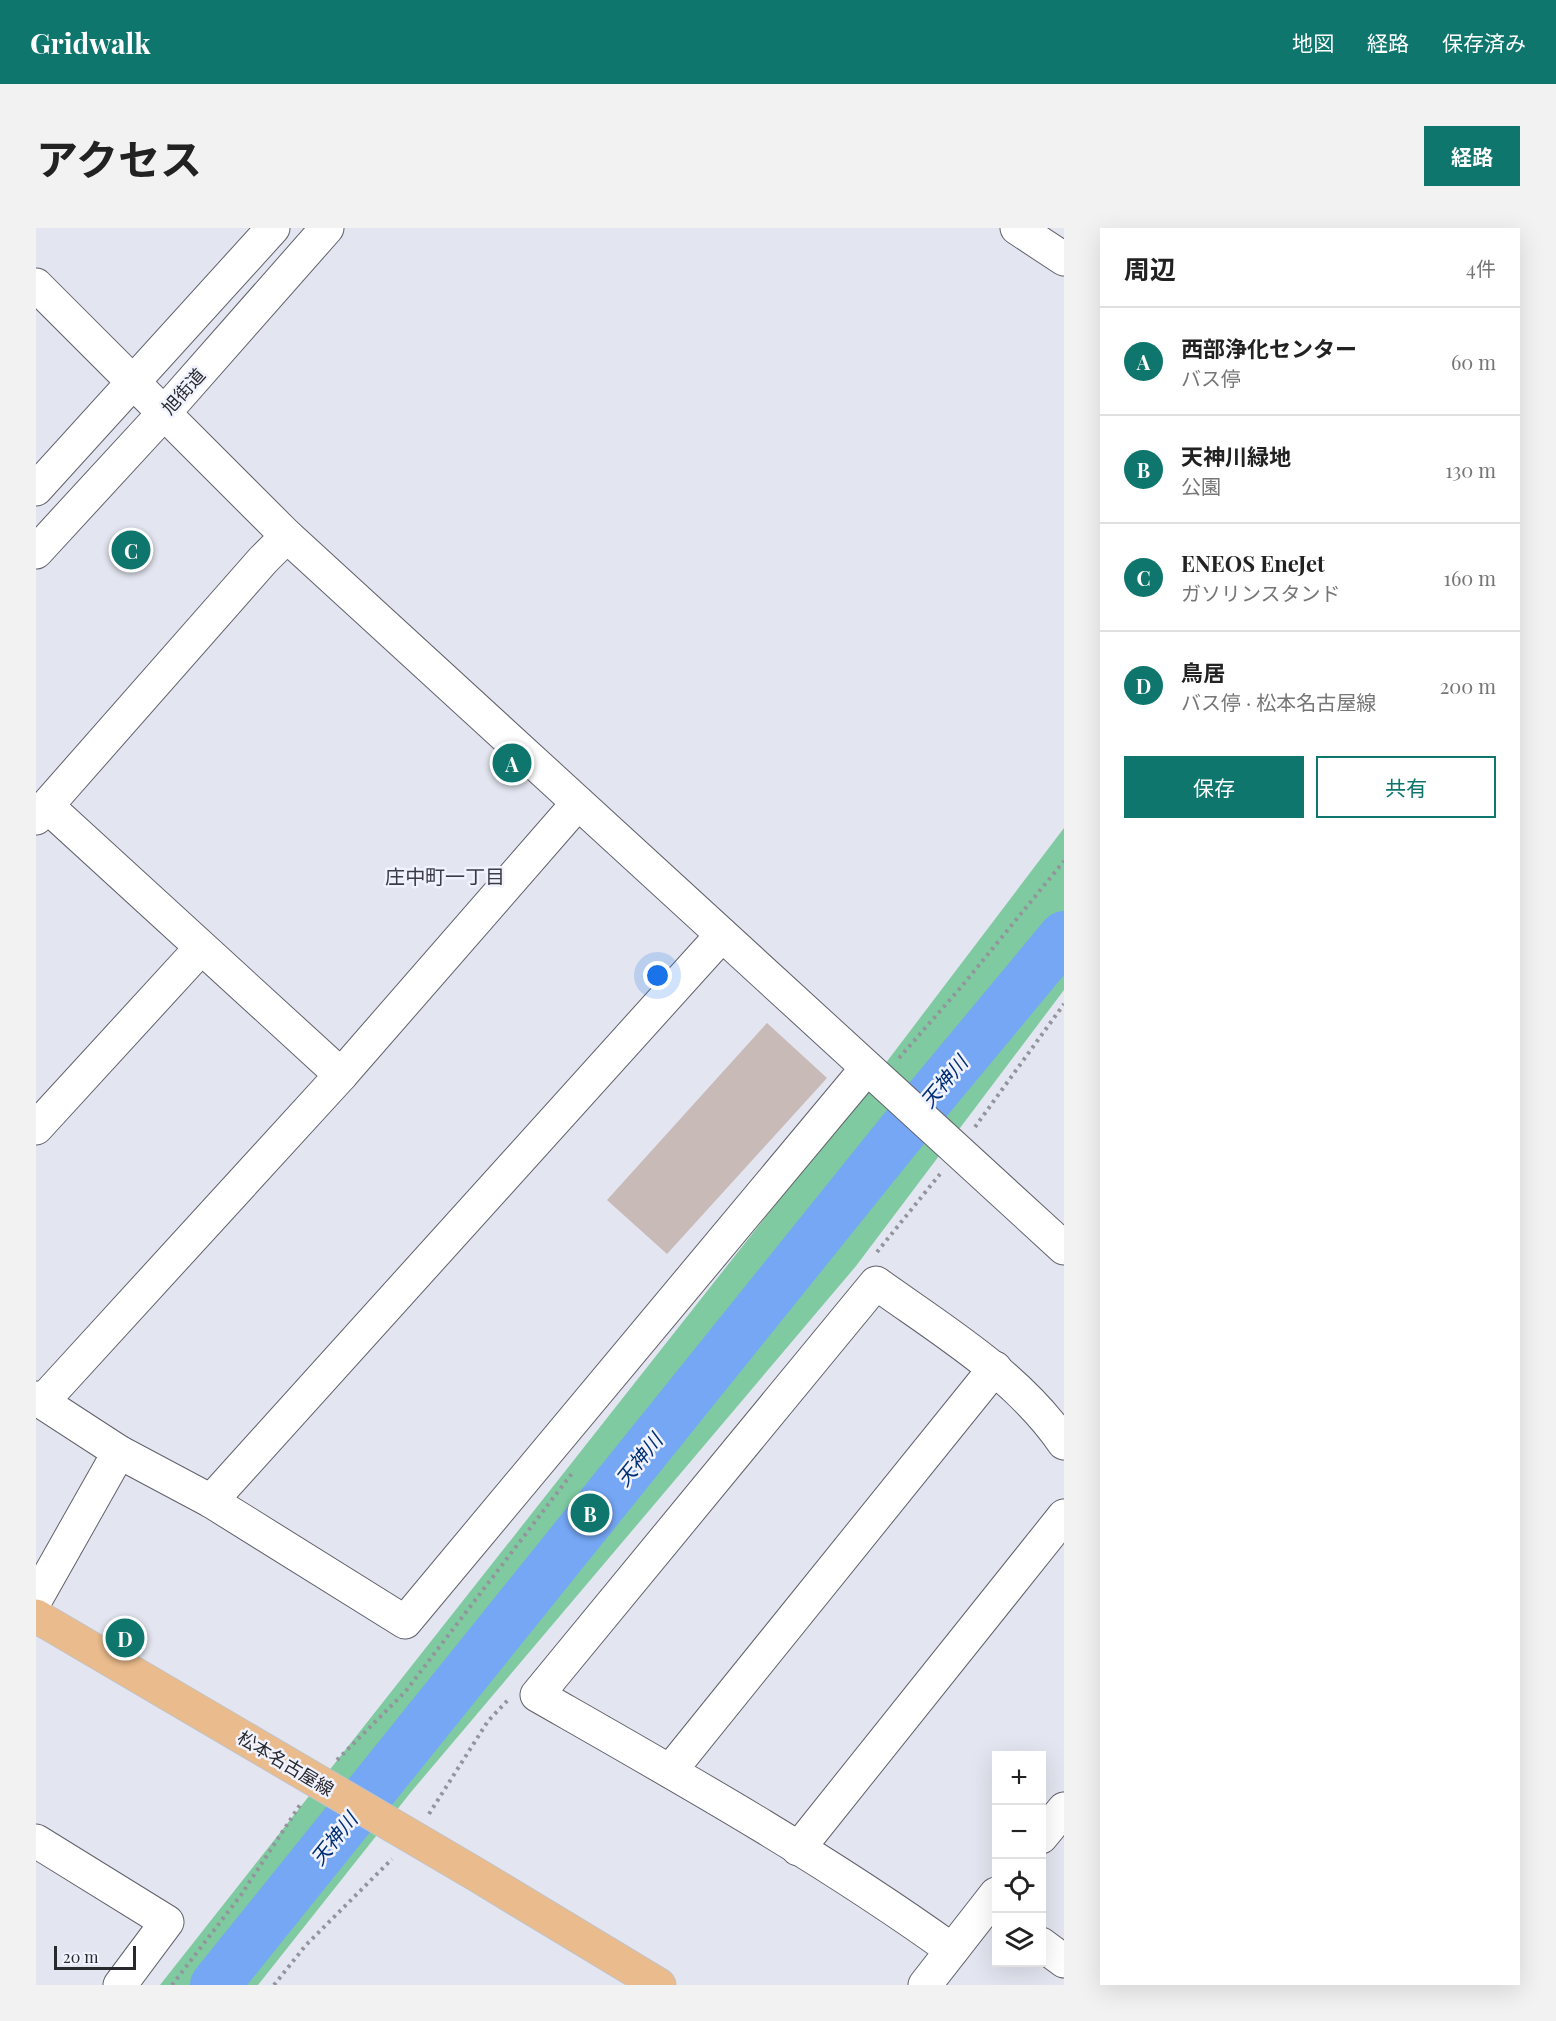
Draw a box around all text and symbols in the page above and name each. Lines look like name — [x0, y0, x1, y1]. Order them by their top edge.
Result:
text: Gridwalk — [30, 24, 151, 61]
text: 地図 — [1292, 28, 1334, 56]
text: 経路 — [1367, 28, 1409, 56]
text: 保存済み — [1442, 28, 1526, 56]
button: 経路 — [1424, 126, 1520, 186]
text: アクセス — [36, 130, 202, 186]
text: 周辺 — [1124, 251, 1176, 286]
text: 4件 — [1466, 254, 1496, 281]
text: 西部浄化センター — [1181, 333, 1357, 363]
text: A — [1137, 348, 1150, 375]
text: 60 m — [1451, 348, 1496, 375]
street label: 旭街道 — [156, 363, 210, 419]
text: バス停 — [1181, 364, 1241, 391]
text: 天神川緑地 — [1181, 441, 1291, 471]
text: B — [1137, 456, 1150, 483]
text: 130 m — [1445, 456, 1496, 483]
text: 公園 — [1181, 472, 1221, 499]
pin: C — [112, 528, 151, 572]
text: ENEOS EneJet — [1181, 548, 1325, 578]
text: C — [1136, 564, 1151, 591]
text: 160 m — [1444, 564, 1496, 591]
text: ガソリンスタンド — [1181, 579, 1341, 606]
text: 鳥居 — [1181, 657, 1225, 687]
text: D — [1136, 672, 1151, 699]
text: 200 m — [1440, 672, 1496, 699]
text: バス停 · 松本名古屋線 — [1181, 688, 1376, 715]
pin: A — [492, 740, 532, 786]
button: 保存 — [1124, 756, 1304, 818]
button: 共有 — [1316, 756, 1496, 818]
district label: 庄中町一丁目 — [385, 862, 505, 889]
your location — [643, 961, 672, 990]
water label: 天神川 — [913, 1048, 974, 1113]
water label: 天神川 — [609, 1426, 669, 1491]
pin: B — [570, 1490, 610, 1536]
pin: D — [106, 1616, 145, 1660]
street label: 松本名古屋線 — [234, 1725, 338, 1801]
map controls — [992, 1751, 1046, 1967]
button: + — [992, 1751, 1046, 1805]
water label: 天神川 — [304, 1805, 364, 1870]
button: − — [992, 1805, 1046, 1859]
button: locate — [992, 1859, 1046, 1913]
button: layers — [992, 1913, 1046, 1967]
scale bar — [54, 1943, 136, 1970]
text: 20 m — [63, 1946, 98, 1967]

